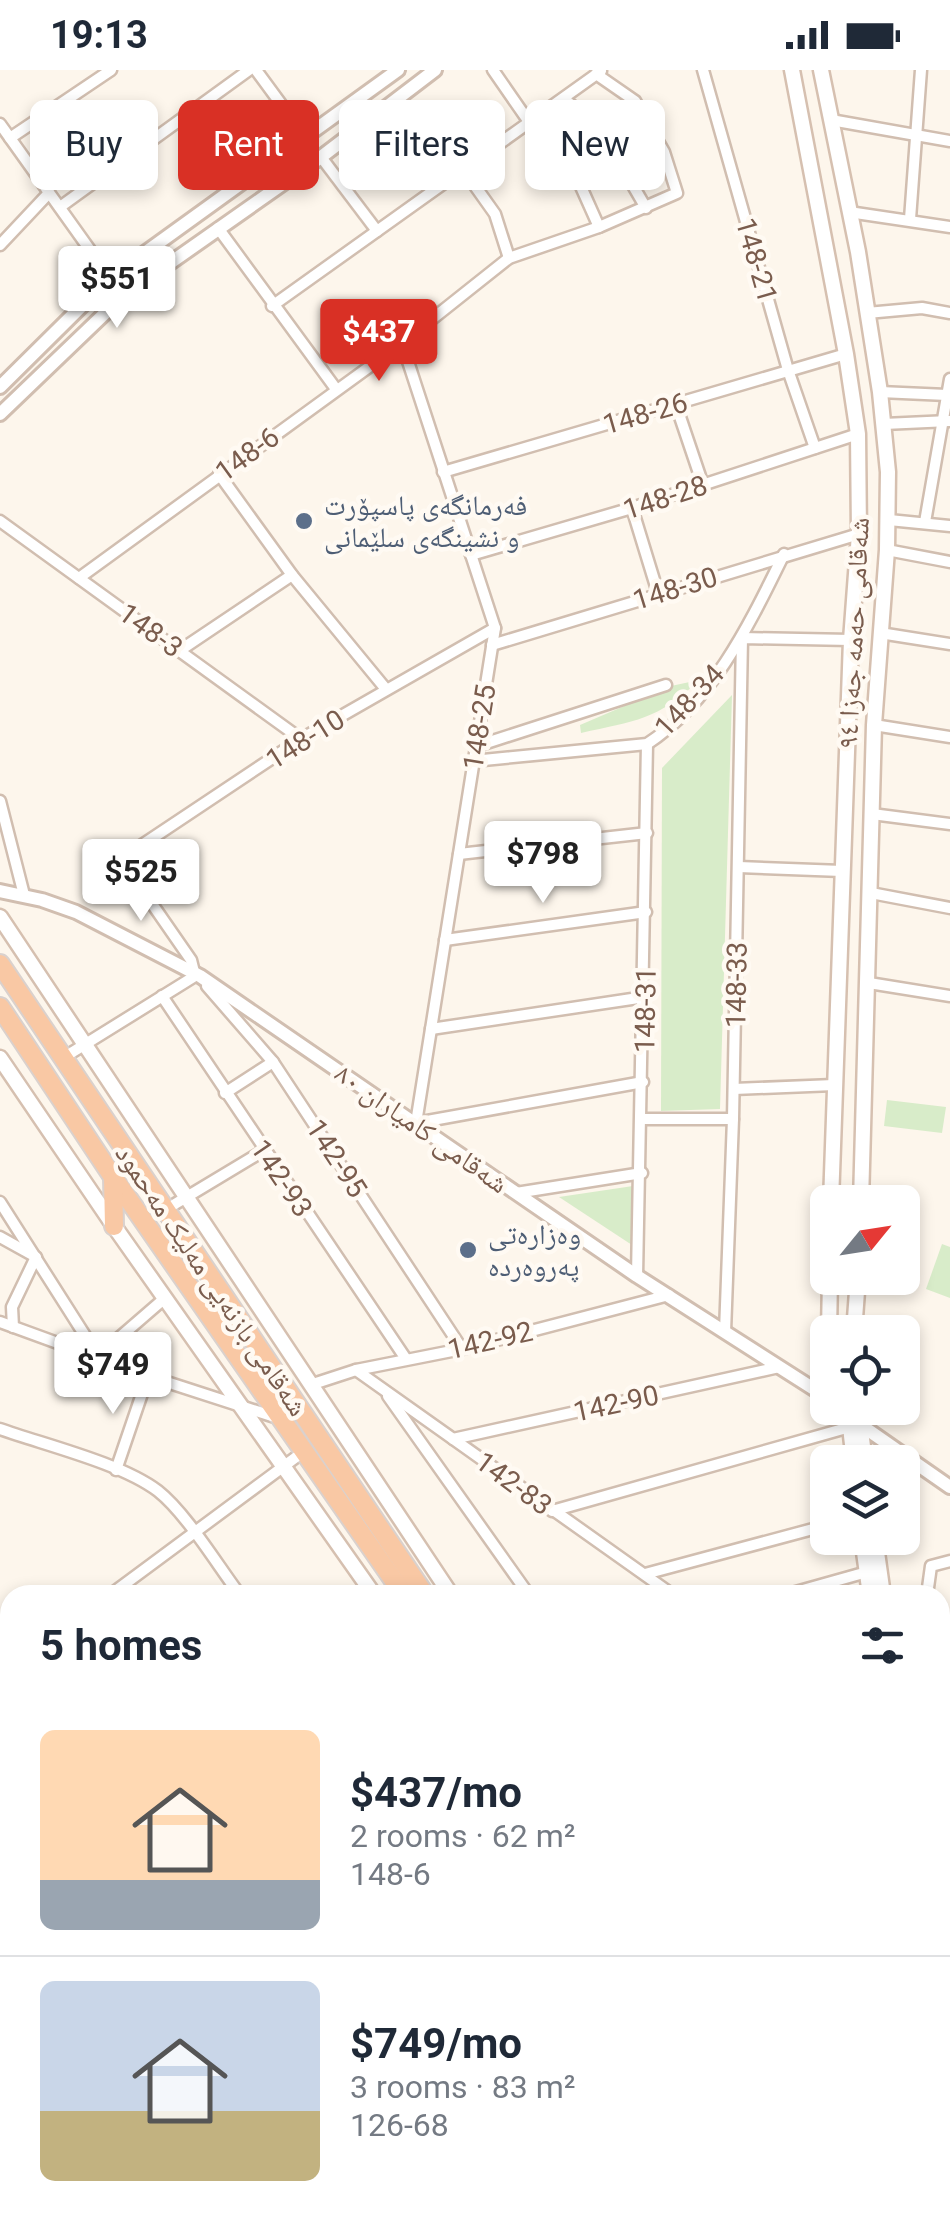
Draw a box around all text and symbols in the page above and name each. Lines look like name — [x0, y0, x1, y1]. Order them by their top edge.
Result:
text: 19:13 — [50, 13, 148, 57]
chip: Buy — [30, 100, 158, 190]
chip: Rent — [178, 100, 319, 190]
chip: Filters — [339, 100, 505, 190]
chip: New — [525, 100, 665, 190]
street label: 148-21 — [729, 214, 784, 306]
pin: $551 — [58, 246, 176, 331]
text: $551 — [80, 259, 154, 297]
pin: $437 — [320, 299, 438, 384]
text: $437 — [342, 312, 416, 350]
street label: 148-26 — [599, 386, 691, 441]
street label: 148-6 — [209, 420, 286, 489]
street label: 148-28 — [619, 468, 711, 527]
place label: فەرمانگەی پاسپۆرت و نشینگەی سلێمانی — [324, 489, 527, 555]
marker: فەرمانگەی پاسپۆرت و نشینگەی سلێمانی — [293, 510, 315, 532]
street label: شەقامی حەمە جەزا ٩٤ — [831, 516, 877, 750]
street label: 148-30 — [629, 560, 721, 617]
street label: 148-3 — [112, 596, 189, 665]
street label: 148-34 — [648, 657, 731, 743]
street label: 148-25 — [456, 682, 503, 772]
street label: 148-10 — [260, 703, 351, 776]
pin: $798 — [484, 821, 602, 906]
text: $798 — [506, 834, 580, 872]
pin: $525 — [82, 839, 200, 924]
text: $525 — [104, 852, 178, 890]
street label: 148-33 — [719, 942, 754, 1029]
street label: 148-31 — [628, 967, 663, 1054]
street label: شەقامی کامیاران ٨٠ — [328, 1057, 515, 1201]
street label: 142-95 — [299, 1113, 374, 1203]
street label: 142-93 — [244, 1133, 319, 1223]
street label: شەقامی بازنەیی مەلیک مەحمود — [108, 1138, 315, 1423]
north arrow — [810, 1185, 920, 1295]
map controls — [810, 1185, 920, 1555]
place label: وەزارەتی پەروەردە — [488, 1218, 581, 1283]
marker: وەزارەتی پەروەردە — [457, 1239, 479, 1261]
street label: 142-92 — [444, 1315, 536, 1366]
button: locate — [810, 1315, 920, 1425]
pin: $749 — [54, 1332, 172, 1417]
text: $749 — [76, 1345, 150, 1383]
street label: 142-90 — [570, 1378, 662, 1429]
street label: 142-83 — [469, 1445, 558, 1522]
button: layers — [810, 1445, 920, 1555]
icon: filters — [855, 1618, 910, 1673]
text: 5 homes — [40, 1621, 202, 1670]
text: $437/mo — [350, 1768, 522, 1817]
icon: home — [120, 1770, 240, 1890]
text: 2 rooms · 62 m² — [350, 1817, 575, 1855]
text: 148-6 — [350, 1855, 431, 1893]
text: $749/mo — [350, 2019, 522, 2068]
icon: home — [120, 2021, 240, 2141]
text: 3 rooms · 83 m² — [350, 2068, 575, 2106]
text: 126-68 — [350, 2106, 449, 2144]

